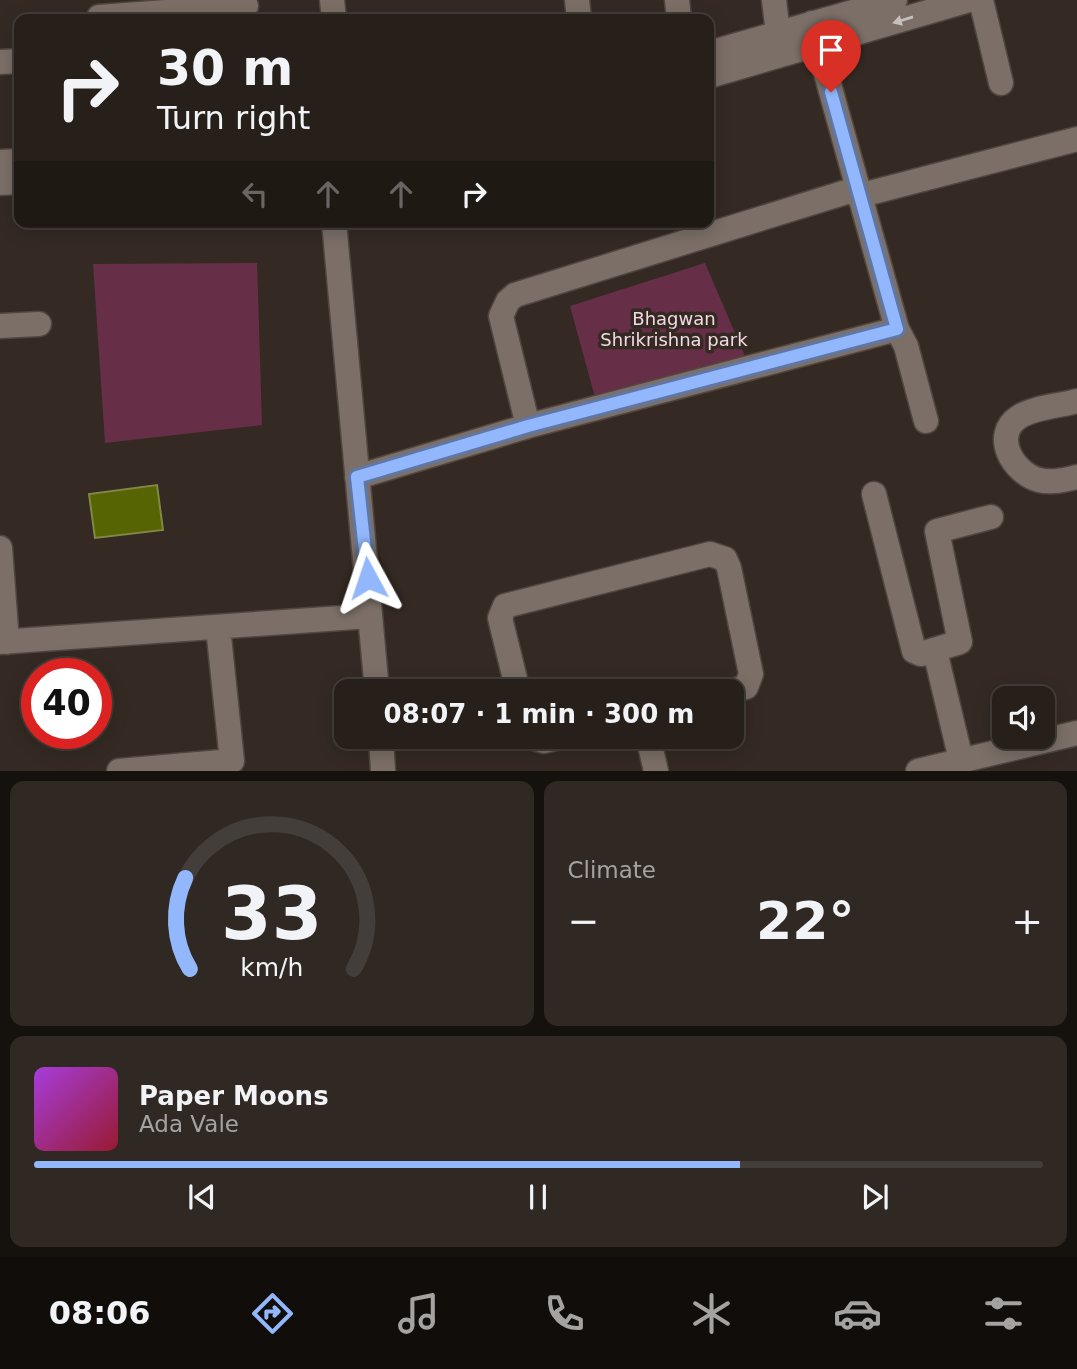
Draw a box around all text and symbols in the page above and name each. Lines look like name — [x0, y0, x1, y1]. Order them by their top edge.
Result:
one-way arrow — [893, 15, 914, 25]
pin — [801, 20, 861, 92]
icon: arrive — [812, 31, 850, 69]
text: 30 m — [157, 40, 293, 97]
icon: right — [42, 42, 133, 133]
text: Turn right — [157, 99, 310, 137]
icon: left — [236, 175, 274, 213]
icon: ahead — [309, 175, 347, 213]
icon: ahead — [382, 175, 420, 213]
icon: right — [455, 175, 493, 213]
park label: Bhagwan Shrikrishna park — [600, 308, 748, 350]
position arrow — [331, 541, 405, 615]
speed limit sign: 40 — [21, 658, 112, 749]
map controls — [992, 686, 1055, 749]
button: sound — [992, 686, 1055, 749]
text: 08:07 · 1 min · 300 m — [384, 699, 694, 729]
text: Climate — [568, 857, 656, 883]
text: 33 — [221, 872, 322, 957]
text: 22° — [756, 891, 854, 951]
text: − — [568, 899, 599, 943]
text: + — [1011, 899, 1043, 943]
text: km/h — [240, 953, 303, 982]
text: Paper Moons — [139, 1081, 329, 1111]
text: Ada Vale — [139, 1111, 239, 1137]
icon: previous — [183, 1178, 221, 1216]
icon: pause — [519, 1178, 557, 1216]
icon: next — [856, 1178, 894, 1216]
icon: directions — [248, 1289, 297, 1338]
icon: music — [394, 1289, 443, 1338]
icon: phone — [540, 1289, 589, 1338]
icon: climate — [687, 1289, 736, 1338]
icon: car — [833, 1289, 882, 1338]
icon: filters — [979, 1289, 1028, 1338]
text: 08:06 — [49, 1294, 151, 1332]

